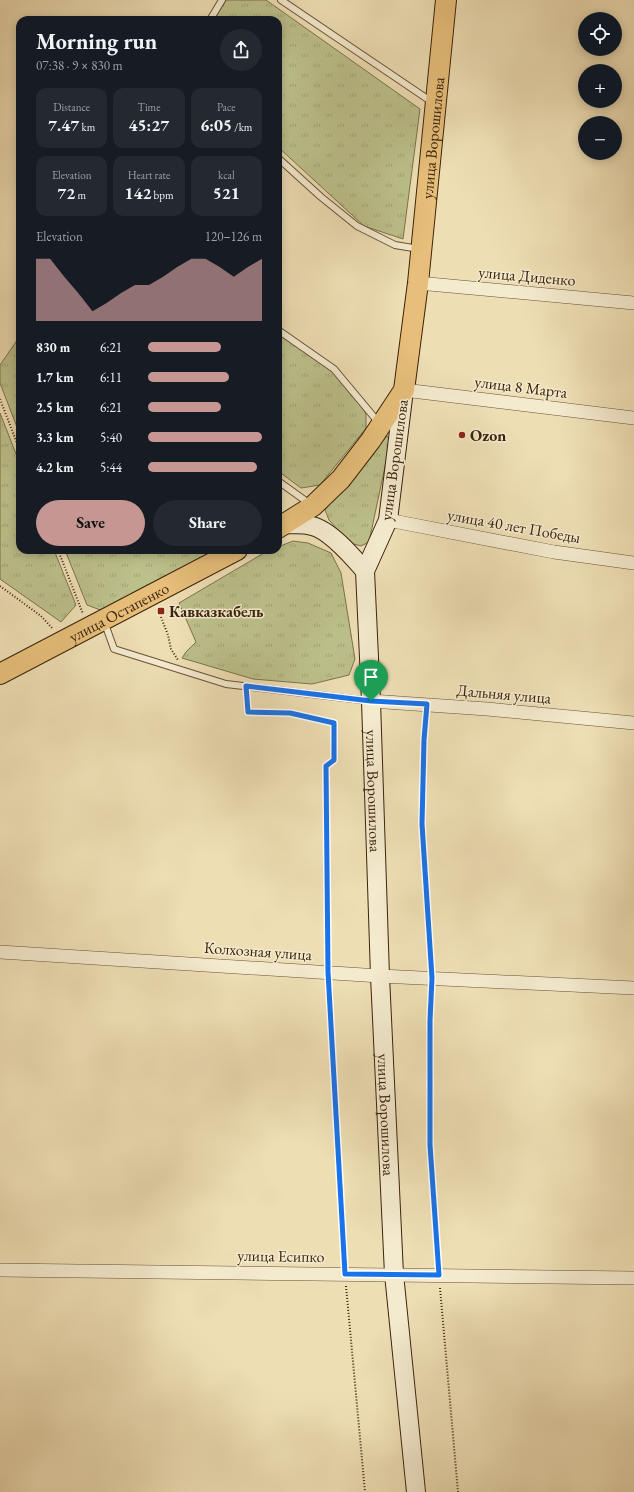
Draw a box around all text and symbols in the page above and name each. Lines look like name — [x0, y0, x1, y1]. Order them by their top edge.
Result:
map controls — [578, 12, 622, 160]
button: locate — [578, 12, 622, 56]
text: Morning run — [36, 27, 157, 56]
button: share — [220, 29, 262, 71]
text: 07:38 · 9 × 830 m — [36, 57, 123, 74]
button: + — [578, 64, 622, 108]
street label: улица Ворошилова — [416, 75, 449, 200]
text: Distance — [53, 100, 90, 114]
text: Time — [138, 100, 160, 114]
text: Pace — [217, 100, 236, 114]
text: 7.47 — [48, 114, 79, 136]
text: 45:27 — [129, 114, 169, 136]
text: 6:05 — [200, 114, 232, 136]
button: − — [578, 116, 622, 160]
text: km — [79, 120, 95, 134]
text: /km — [232, 120, 252, 134]
text: Elevation — [52, 168, 91, 182]
text: Heart rate — [128, 168, 170, 182]
text: kcal — [218, 168, 235, 182]
text: 72 — [57, 182, 75, 204]
text: 142 — [124, 182, 151, 204]
text: 521 — [213, 182, 240, 204]
text: m — [75, 188, 86, 202]
text: bpm — [151, 188, 174, 202]
text: Elevation — [36, 228, 83, 245]
text: 120–126 m — [205, 228, 262, 245]
street label: улица Диденко — [478, 261, 576, 291]
text: 830 m — [36, 339, 70, 356]
text: 6:21 — [100, 339, 122, 356]
text: 1.7 km — [36, 369, 74, 386]
text: 6:11 — [100, 369, 122, 386]
street label: улица 8 Марта — [473, 371, 569, 403]
street label: улица Ворошилова — [375, 397, 413, 522]
text: 2.5 km — [36, 399, 74, 416]
text: 6:21 — [100, 399, 122, 416]
place label: Ozon — [470, 425, 506, 446]
text: 3.3 km — [36, 429, 74, 446]
text: 5:40 — [100, 429, 122, 446]
marker: Ozon — [457, 430, 467, 440]
text: 4.2 km — [36, 459, 74, 476]
text: 5:44 — [100, 459, 122, 476]
button: Save — [36, 500, 145, 546]
button: Share — [153, 500, 262, 546]
street label: улица 40 лет Победы — [446, 504, 582, 548]
street label: улица Остапенко — [65, 577, 172, 647]
place label: Кавказкабель — [169, 601, 264, 622]
marker: Кавказкабель — [156, 606, 166, 616]
pin — [354, 660, 388, 701]
icon: arrive — [360, 666, 382, 688]
street label: Дальняя улица — [456, 679, 553, 709]
street label: улица Ворошилова — [361, 729, 386, 853]
street label: Колхозная улица — [203, 937, 313, 965]
street label: улица Ворошилова — [373, 1053, 400, 1177]
street label: улица Есипко — [237, 1245, 325, 1267]

